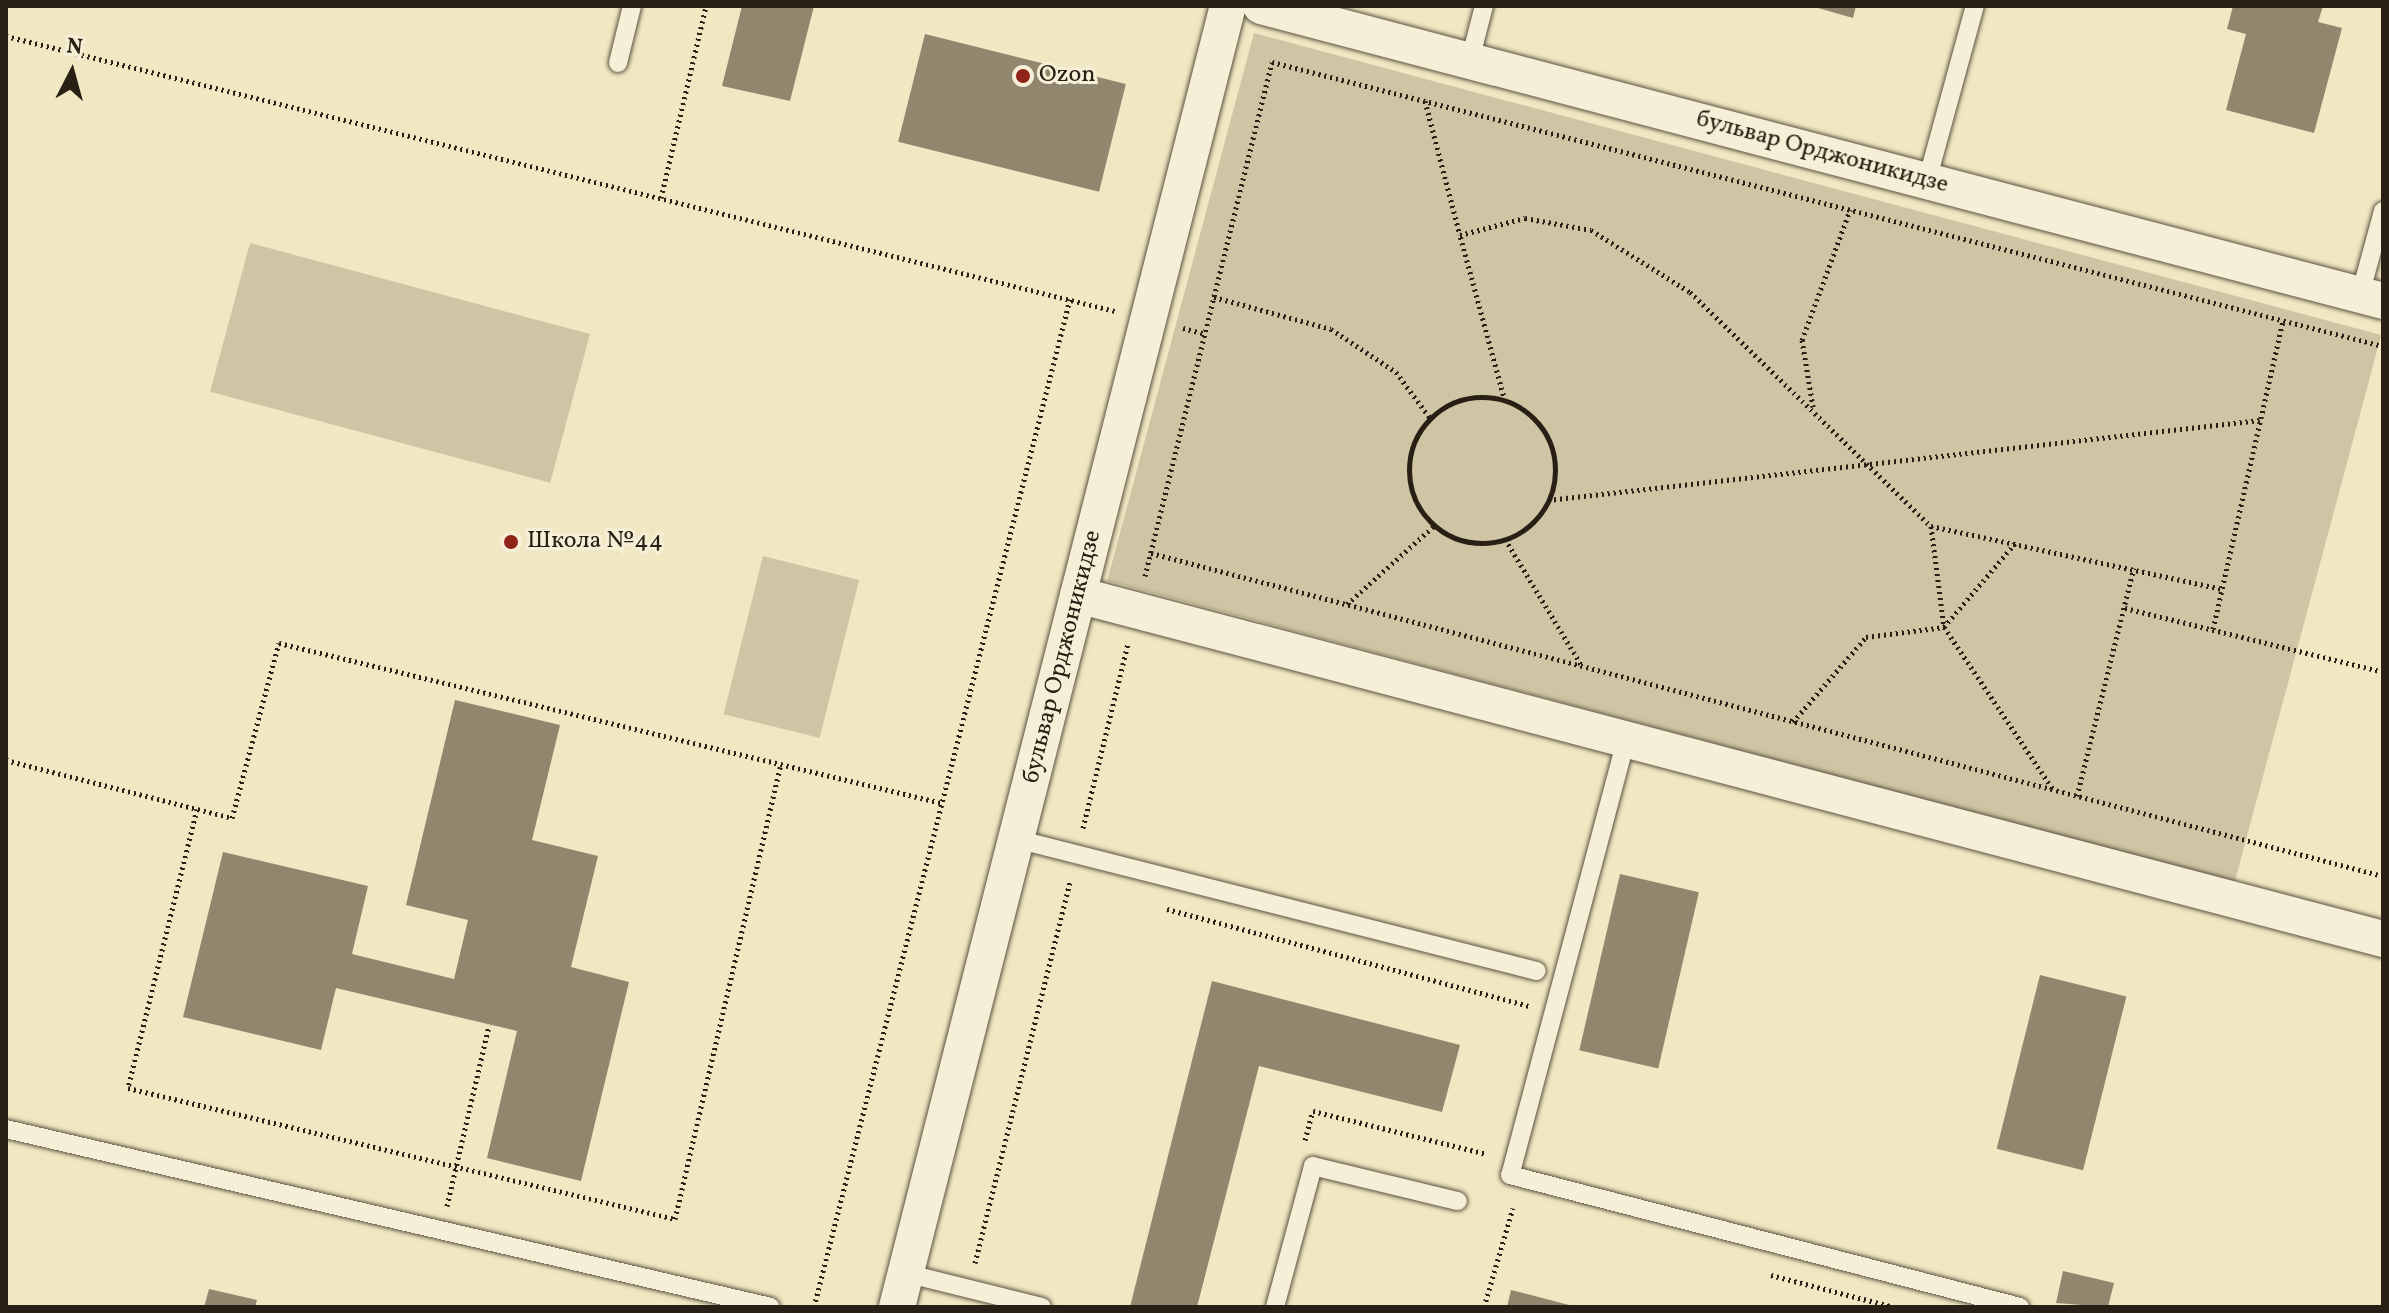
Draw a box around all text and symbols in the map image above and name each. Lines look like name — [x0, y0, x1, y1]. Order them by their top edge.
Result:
text: N — [65, 31, 84, 64]
north arrow — [32, 32, 112, 112]
place label: Ozon — [1039, 62, 1096, 90]
marker: Ozon — [1014, 67, 1032, 85]
street label: бульвар Орджоникидзе — [1693, 105, 1951, 201]
street label: бульвар Орджоникидзе — [1018, 527, 1108, 787]
place label: Школа №44 — [527, 528, 663, 556]
marker: Школа №44 — [502, 533, 520, 551]

